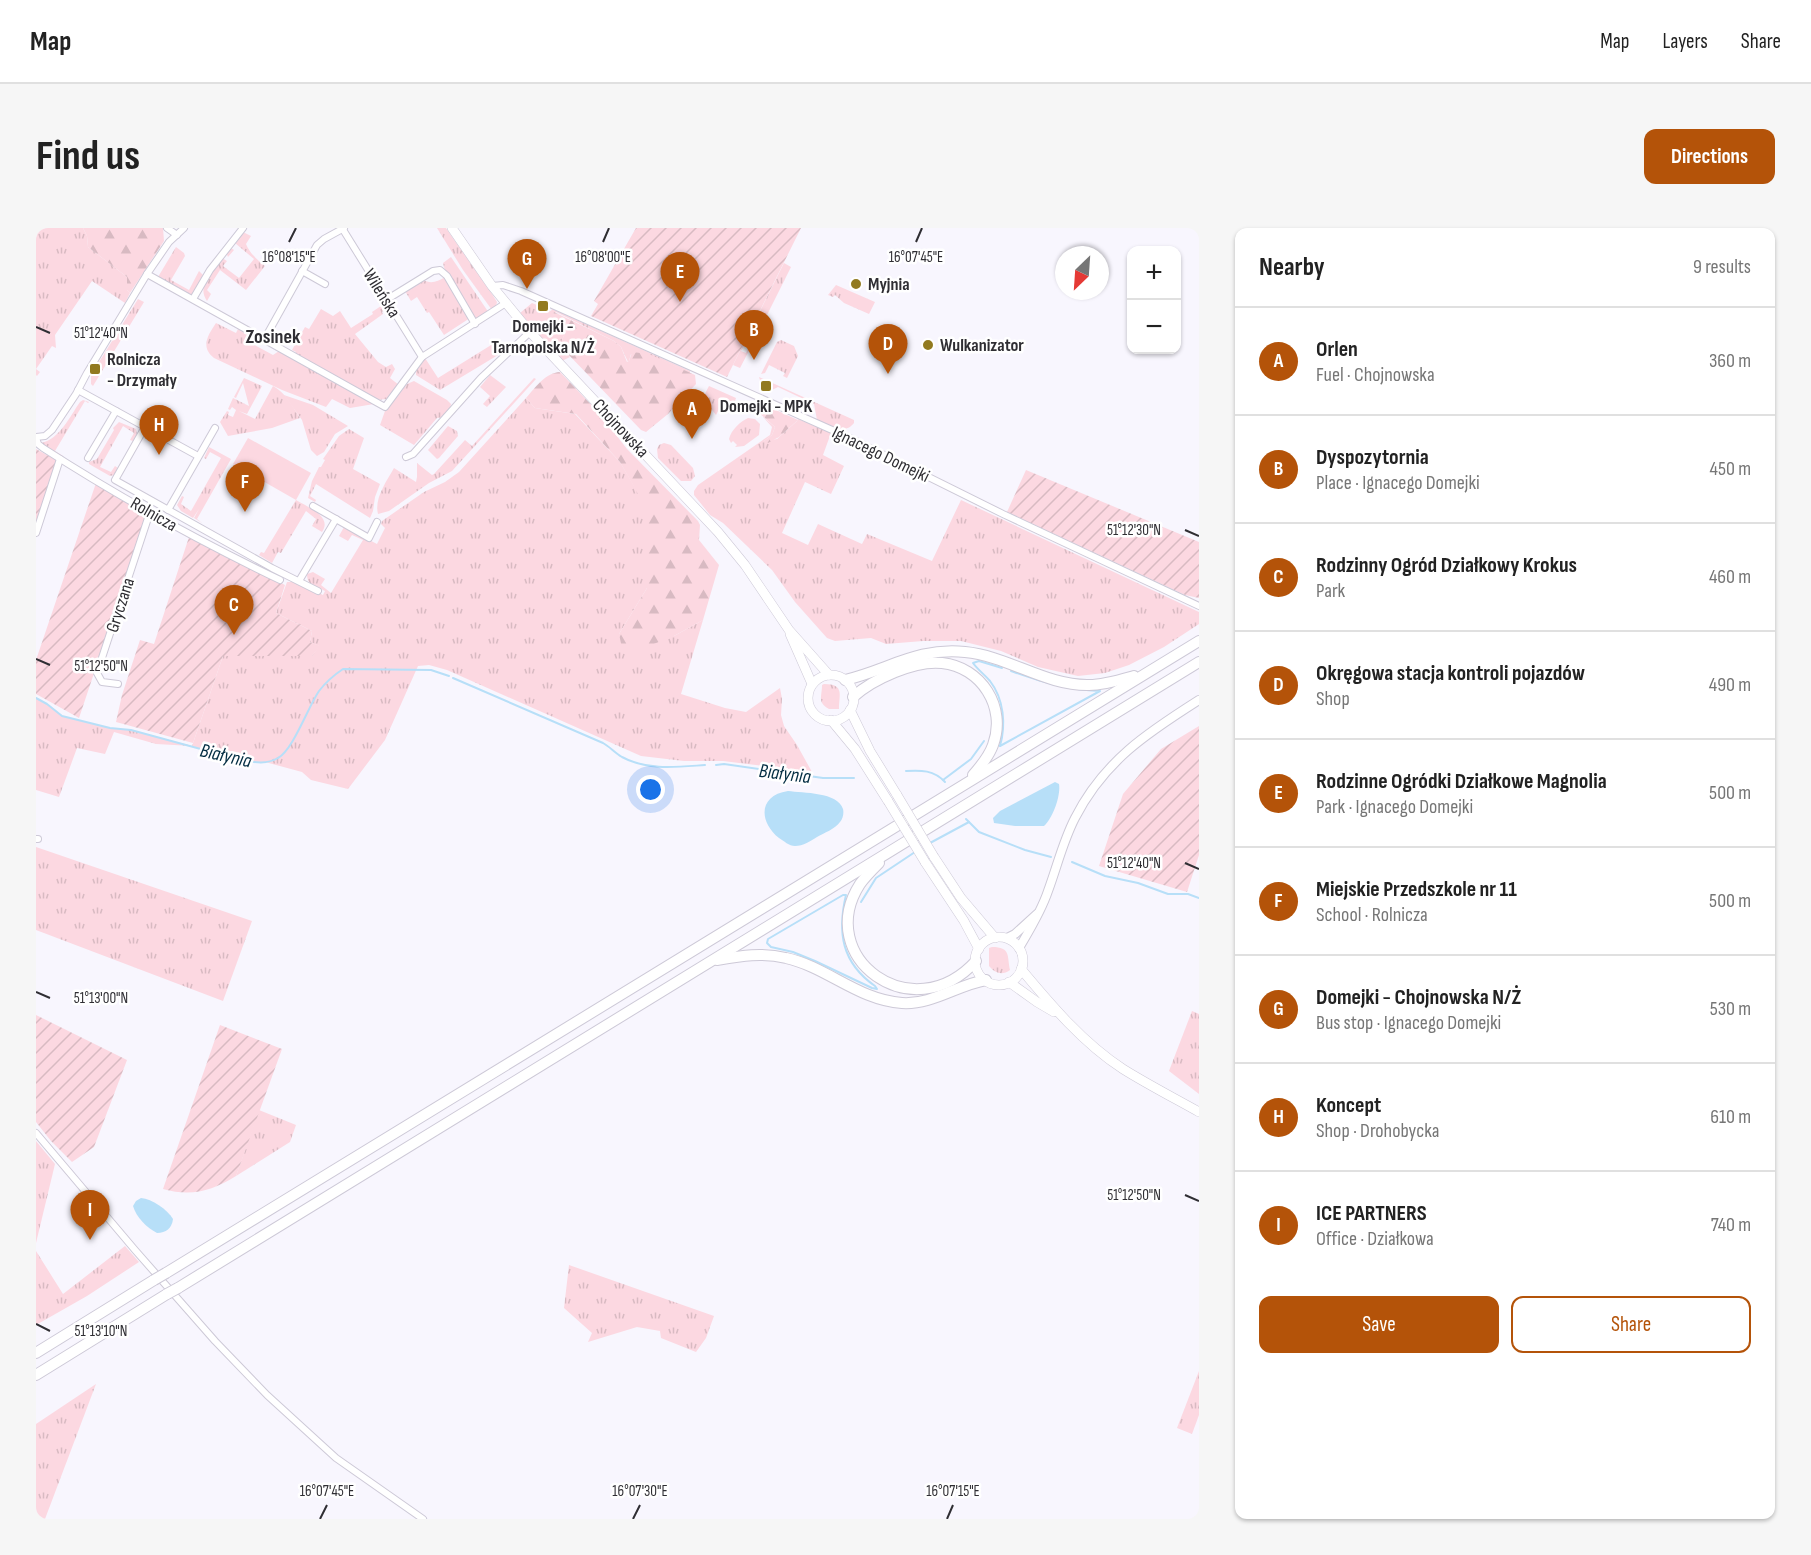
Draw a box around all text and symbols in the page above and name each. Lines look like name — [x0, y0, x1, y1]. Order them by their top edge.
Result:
text: Map — [30, 25, 71, 58]
text: Map — [1600, 29, 1629, 54]
text: Layers — [1662, 29, 1708, 54]
text: Share — [1741, 29, 1781, 54]
button: Directions — [1644, 129, 1775, 184]
text: Find us — [36, 131, 140, 182]
pin: G — [508, 239, 546, 289]
north arrow — [1055, 246, 1109, 300]
map controls — [1127, 246, 1181, 354]
button: + — [1127, 246, 1181, 300]
text: 16°08'15"E — [262, 248, 316, 267]
text: 16°08'00"E — [575, 248, 631, 267]
text: 16°07'45"E — [889, 248, 943, 267]
text: Nearby — [1259, 252, 1325, 283]
pin: E — [660, 253, 700, 302]
text: 9 results — [1693, 255, 1751, 279]
street label: Wileńska — [358, 265, 405, 322]
place label: Myjnia — [868, 274, 910, 295]
marker: Myjnia — [849, 277, 863, 291]
marker: Domejki - Tarnopolska N/Ż — [536, 299, 550, 313]
button: − — [1127, 300, 1181, 354]
pin: B — [734, 310, 774, 360]
place label: Domejki - Tarnopolska N/Ż — [491, 316, 595, 358]
text: 51°12'40"N — [74, 324, 128, 343]
pin: D — [868, 324, 908, 374]
district label: Zosinek — [246, 325, 301, 349]
place label: Wulkanizator — [940, 335, 1024, 356]
text: Orlen — [1316, 336, 1358, 363]
marker: Wulkanizator — [921, 338, 935, 352]
place label: Rolnicza - Drzymały — [107, 349, 178, 391]
text: A — [1274, 349, 1283, 373]
text: 360 m — [1709, 349, 1751, 373]
marker: Rolnicza - Drzymały — [88, 362, 102, 376]
text: Fuel · Chojnowska — [1316, 363, 1435, 387]
marker: Domejki - MPK — [759, 379, 773, 393]
pin: A — [672, 390, 712, 439]
street label: Chojnowska — [588, 395, 653, 462]
place label: Domejki - MPK — [720, 396, 812, 417]
pin: H — [140, 406, 178, 455]
street label: Ignacego Domejki — [829, 422, 933, 487]
text: Dyspozytornia — [1316, 444, 1429, 471]
text: B — [1274, 457, 1283, 481]
text: 450 m — [1710, 457, 1751, 481]
pin: F — [226, 462, 264, 512]
text: Place · Ignacego Domejki — [1316, 471, 1480, 495]
street label: Rolnicza — [127, 493, 181, 536]
text: 51°12'30"N — [1107, 521, 1161, 540]
text: Rodzinny Ogród Działkowy Krokus — [1316, 552, 1577, 579]
text: C — [1273, 565, 1284, 589]
text: 460 m — [1709, 565, 1751, 589]
street label: Gryczana — [102, 575, 139, 635]
text: Park — [1316, 579, 1345, 603]
pin: C — [214, 586, 254, 635]
text: 51°12'50"N — [74, 657, 128, 676]
text: Okręgowa stacja kontroli pojazdów — [1316, 660, 1585, 687]
text: D — [1273, 673, 1284, 697]
text: 490 m — [1709, 673, 1751, 697]
text: Shop — [1316, 687, 1350, 711]
water label: Białynia — [198, 738, 254, 774]
water label: Białynia — [758, 759, 812, 789]
text: Rodzinne Ogródki Działkowe Magnolia — [1316, 768, 1607, 795]
your location — [636, 775, 665, 804]
text: E — [1274, 781, 1283, 805]
text: 500 m — [1709, 781, 1751, 805]
text: Park · Ignacego Domejki — [1316, 795, 1473, 819]
text: 51°12'40"N — [1107, 854, 1161, 873]
text: Miejskie Przedszkole nr 11 — [1316, 876, 1517, 903]
text: F — [1274, 889, 1283, 913]
text: 500 m — [1709, 889, 1751, 913]
text: School · Rolnicza — [1316, 903, 1428, 927]
text: Domejki - Chojnowska N/Ż — [1316, 984, 1521, 1011]
text: 51°13'00"N — [74, 989, 128, 1008]
text: G — [1273, 997, 1284, 1021]
text: 530 m — [1710, 997, 1751, 1021]
text: Bus stop · Ignacego Domejki — [1316, 1011, 1501, 1035]
text: Koncept — [1316, 1092, 1381, 1119]
text: H — [1273, 1105, 1284, 1129]
text: 610 m — [1710, 1105, 1751, 1129]
text: Shop · Drohobycka — [1316, 1119, 1440, 1143]
text: 51°12'50"N — [1107, 1186, 1161, 1205]
pin: I — [70, 1190, 110, 1240]
text: ICE PARTNERS — [1316, 1200, 1427, 1227]
text: I — [1276, 1213, 1281, 1237]
text: 740 m — [1711, 1213, 1751, 1237]
text: Office · Działkowa — [1316, 1227, 1434, 1251]
button: Save — [1259, 1296, 1499, 1353]
button: Share — [1511, 1296, 1751, 1353]
text: 51°13'10"N — [75, 1322, 127, 1341]
text: 16°07'45"E — [300, 1482, 354, 1501]
text: 16°07'30"E — [612, 1482, 668, 1501]
text: 16°07'15"E — [926, 1482, 980, 1501]

